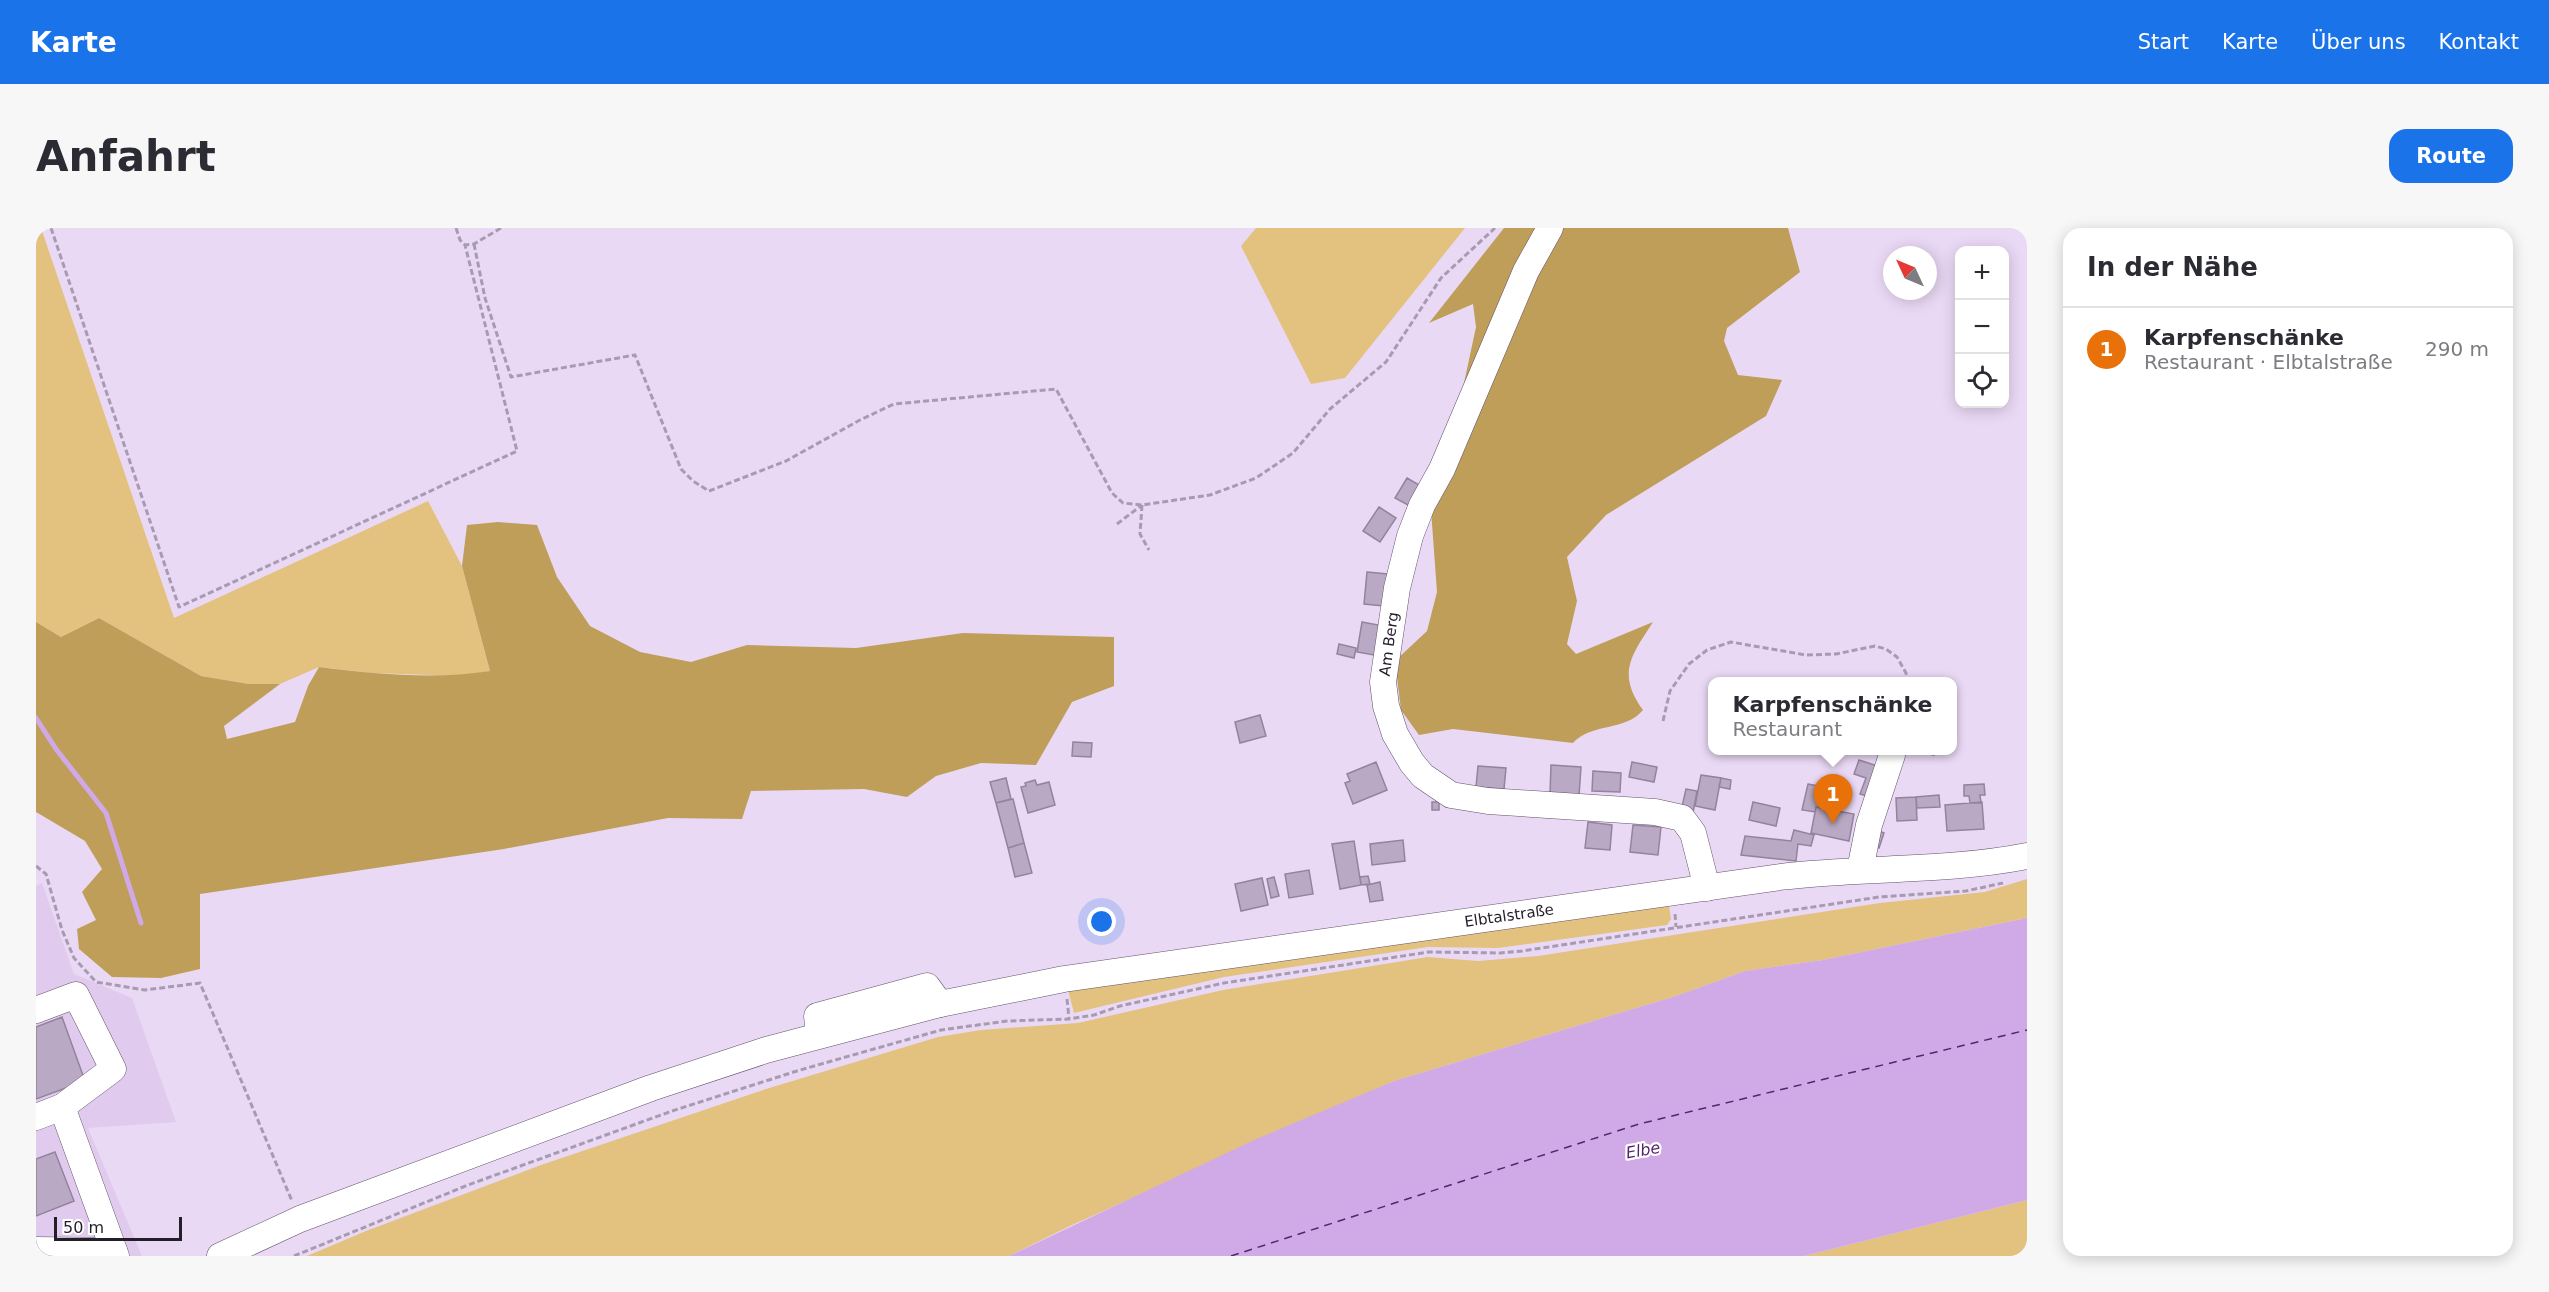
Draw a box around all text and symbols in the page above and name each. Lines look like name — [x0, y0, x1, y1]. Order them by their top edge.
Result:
text: Karte — [30, 26, 117, 59]
text: Start — [2138, 30, 2189, 54]
text: Karte — [2222, 30, 2278, 54]
text: Über uns — [2311, 30, 2406, 54]
text: Kontakt — [2439, 30, 2519, 54]
button: Route — [2389, 129, 2513, 183]
text: Anfahrt — [36, 132, 216, 181]
north arrow — [1883, 246, 1937, 300]
map controls — [1955, 246, 2009, 408]
button: + — [1955, 246, 2009, 300]
text: In der Nähe — [2087, 252, 2258, 282]
button: − — [1955, 300, 2009, 354]
text: Karpfenschänke — [2144, 325, 2344, 350]
text: 1 — [2100, 337, 2113, 361]
text: 290 m — [2425, 337, 2489, 361]
text: Restaurant · Elbtalstraße — [2144, 350, 2393, 374]
button: locate — [1955, 354, 2009, 408]
street label: Am Berg — [1376, 611, 1402, 677]
popup — [1708, 677, 1957, 755]
text: Karpfenschänke — [1733, 692, 1932, 717]
text: Restaurant — [1733, 717, 1842, 741]
pin: 1 — [1814, 774, 1852, 824]
street label: Elbtalstraße — [1463, 900, 1555, 931]
your location — [1087, 907, 1116, 936]
water label: Elbe — [1624, 1138, 1662, 1162]
scale bar — [54, 1214, 182, 1242]
text: 50 m — [63, 1218, 104, 1237]

